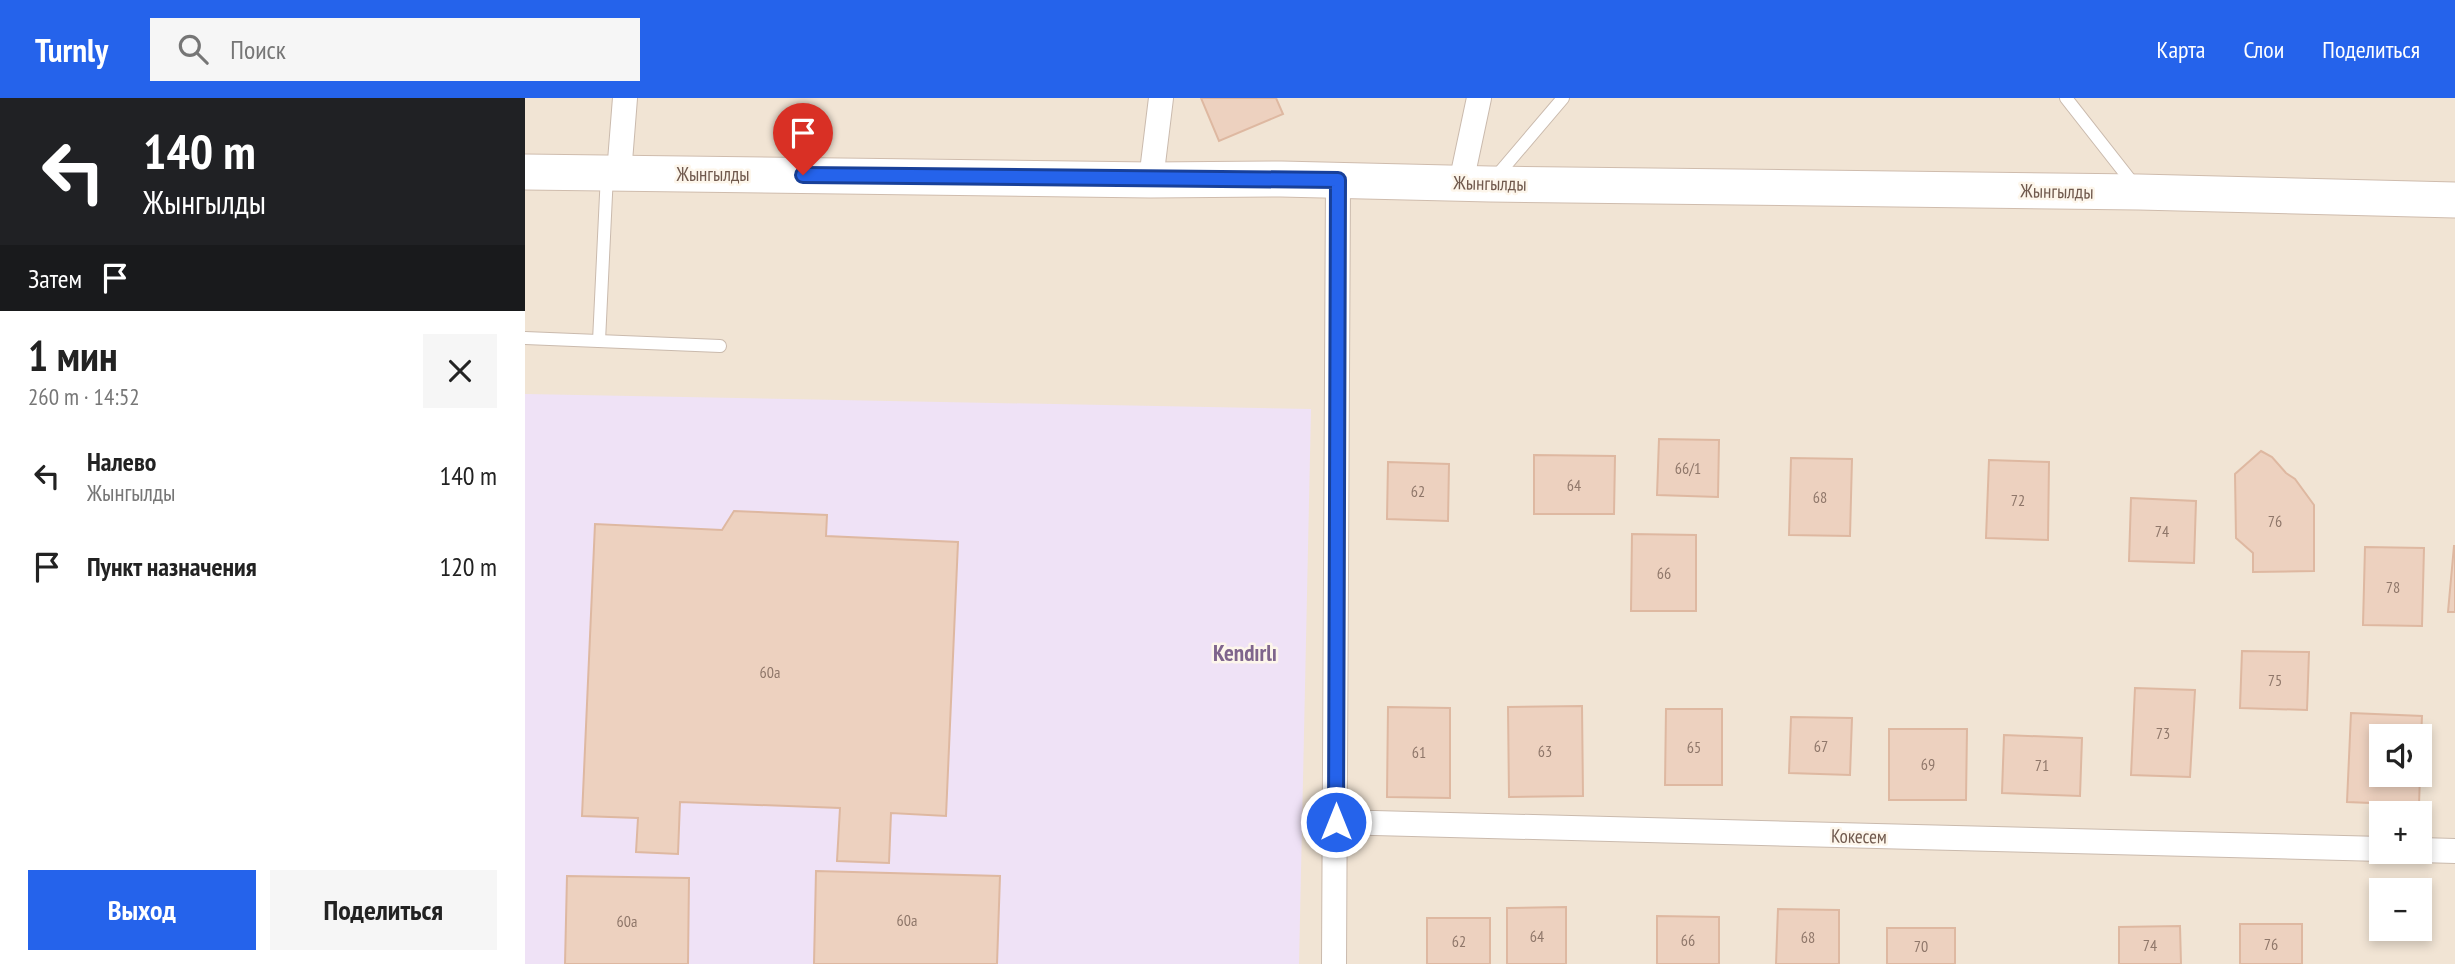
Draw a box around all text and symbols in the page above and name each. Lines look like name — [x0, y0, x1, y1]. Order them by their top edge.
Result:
search box — [150, 18, 640, 81]
text: Turnly — [35, 28, 108, 71]
icon: search — [174, 30, 212, 68]
text: Поиск — [230, 33, 286, 66]
text: Карта — [2157, 34, 2205, 65]
text: Слои — [2243, 34, 2284, 65]
text: Поделиться — [2322, 34, 2420, 65]
pin — [773, 103, 833, 175]
icon: arrive — [784, 114, 822, 152]
text: 140 m — [143, 119, 256, 183]
icon: left — [28, 126, 119, 217]
street label: Жынгылды — [675, 162, 750, 186]
street label: Жынгылды — [1452, 170, 1527, 196]
street label: Жынгылды — [2019, 178, 2094, 204]
text: Жынгылды — [143, 181, 266, 223]
icon: arrive — [96, 259, 134, 297]
text: Затем — [28, 262, 82, 295]
text: 1 мин — [28, 328, 118, 383]
button: close — [423, 334, 497, 408]
text: 260 m · 14:52 — [28, 382, 140, 411]
text: Налево — [87, 445, 156, 478]
icon: left — [28, 457, 66, 495]
house number: 66/1 — [1675, 458, 1701, 478]
text: 140 m — [439, 459, 497, 492]
house number: 64 — [1567, 475, 1581, 495]
text: Жынгылды — [87, 478, 175, 507]
house number: 62 — [1411, 481, 1425, 501]
house number: 68 — [1813, 487, 1827, 507]
house number: 72 — [2011, 490, 2025, 510]
house number: 76 — [2268, 511, 2282, 531]
house number: 74 — [2155, 521, 2169, 541]
icon: arrive — [28, 548, 66, 586]
text: Пункт назначения — [87, 550, 257, 583]
text: 120 m — [439, 550, 497, 583]
house number: 66 — [1657, 563, 1671, 583]
house number: 78 — [2386, 577, 2400, 597]
district label: Kendırlı — [1213, 638, 1277, 667]
house number: 60а — [760, 662, 780, 682]
house number: 75 — [2268, 670, 2282, 690]
house number: 73 — [2156, 723, 2170, 743]
map controls — [2369, 724, 2432, 941]
button: sound — [2369, 724, 2432, 787]
house number: 67 — [1814, 736, 1828, 756]
house number: 65 — [1687, 737, 1701, 757]
house number: 63 — [1538, 741, 1552, 761]
house number: 61 — [1412, 742, 1426, 762]
house number: 69 — [1921, 754, 1935, 774]
house number: 71 — [2035, 755, 2049, 775]
position arrow — [1299, 785, 1373, 859]
button: + — [2369, 801, 2432, 864]
street label: Кокесем — [1831, 824, 1887, 848]
button: Выход — [28, 870, 256, 950]
button: Поделиться — [270, 870, 497, 950]
button: − — [2369, 878, 2432, 941]
house number: 60а — [897, 910, 917, 930]
house number: 60а — [617, 911, 637, 931]
house number: 64 — [1530, 926, 1544, 946]
house number: 68 — [1801, 927, 1815, 947]
house number: 66 — [1681, 930, 1695, 950]
house number: 62 — [1452, 931, 1466, 951]
house number: 76 — [2264, 934, 2278, 954]
house number: 74 — [2143, 935, 2157, 955]
house number: 70 — [1914, 936, 1928, 956]

